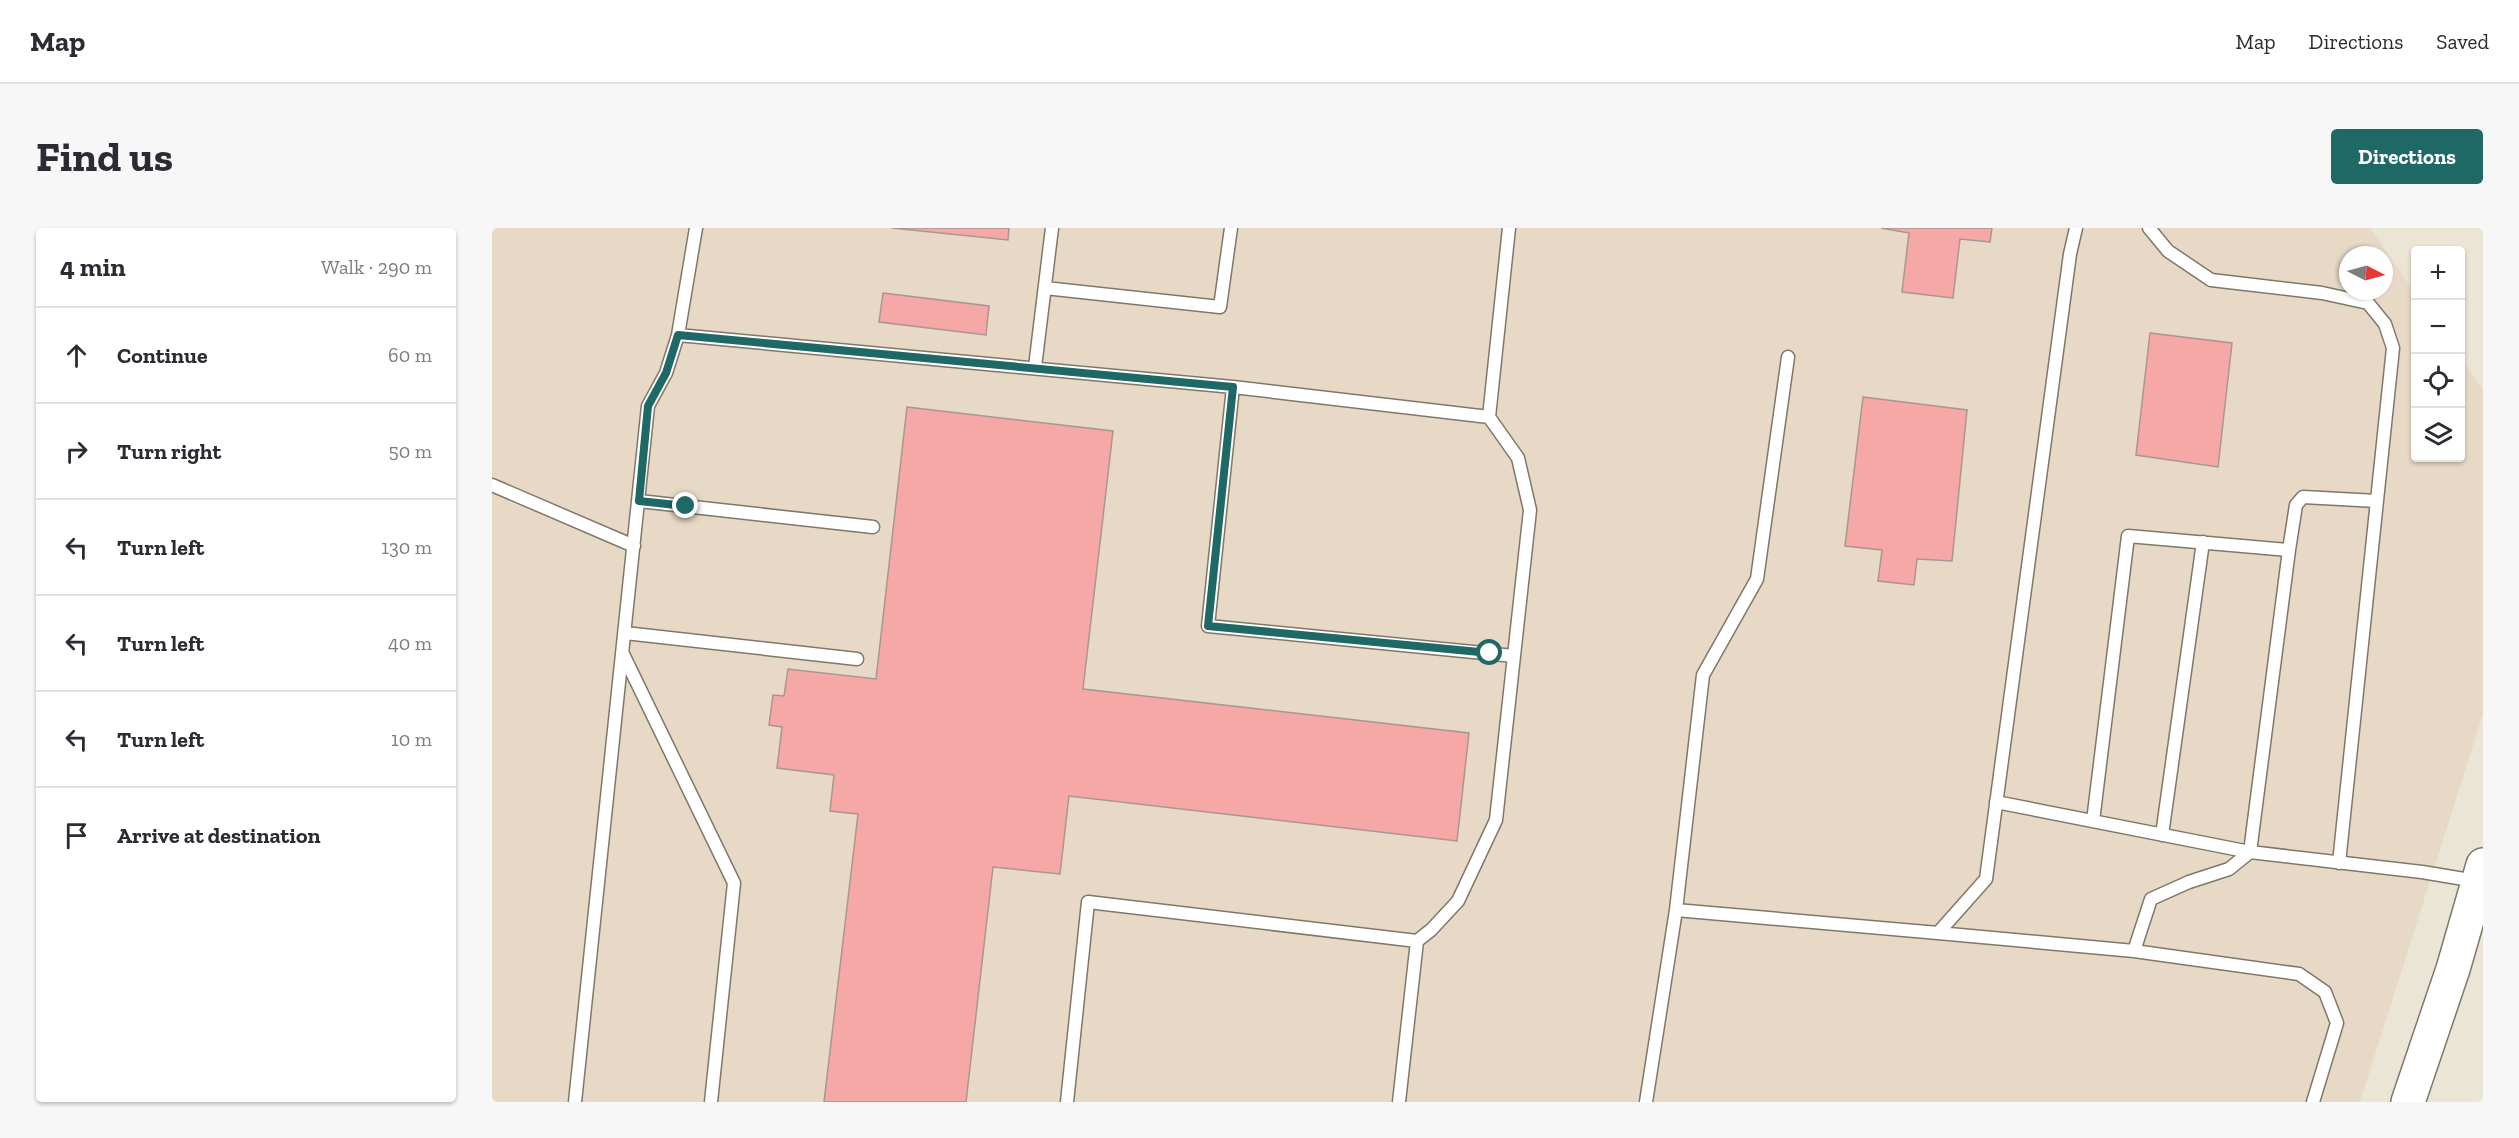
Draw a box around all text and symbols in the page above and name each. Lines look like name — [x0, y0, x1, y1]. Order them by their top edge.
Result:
text: Map — [30, 25, 85, 58]
text: Map — [2236, 29, 2276, 54]
text: Directions — [2309, 29, 2403, 54]
text: Saved — [2436, 29, 2489, 54]
button: Directions — [2331, 129, 2483, 184]
text: Find us — [36, 131, 173, 182]
north arrow — [2339, 246, 2393, 300]
map controls — [2411, 246, 2465, 462]
button: + — [2411, 246, 2465, 300]
text: 4 min — [60, 251, 126, 283]
text: Walk · 290 m — [321, 255, 432, 279]
button: − — [2411, 300, 2465, 354]
icon: ahead — [60, 339, 93, 372]
text: Continue — [117, 342, 208, 369]
text: 60 m — [388, 343, 432, 367]
button: locate — [2411, 354, 2465, 408]
button: layers — [2411, 408, 2465, 462]
icon: right — [60, 435, 93, 468]
text: Turn right — [117, 438, 221, 465]
text: 50 m — [388, 439, 432, 463]
route end — [672, 492, 698, 518]
icon: left — [60, 531, 93, 564]
text: Turn left — [117, 534, 204, 561]
text: 130 m — [381, 535, 432, 559]
icon: left — [60, 627, 93, 660]
text: Turn left — [117, 630, 204, 657]
text: 40 m — [388, 631, 432, 655]
route start — [1476, 639, 1502, 665]
icon: left — [60, 723, 93, 756]
text: Turn left — [117, 726, 204, 753]
text: 10 m — [391, 727, 432, 751]
icon: arrive — [60, 819, 93, 852]
text: Arrive at destination — [117, 822, 320, 849]

